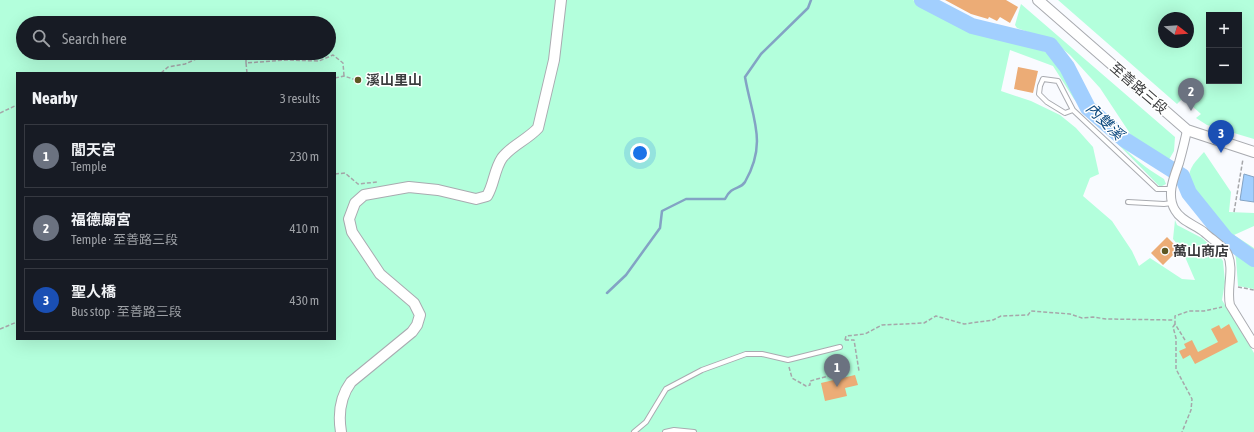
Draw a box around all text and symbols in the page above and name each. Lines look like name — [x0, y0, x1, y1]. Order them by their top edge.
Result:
north arrow — [1158, 12, 1194, 48]
map controls — [1206, 12, 1242, 84]
button: + — [1206, 12, 1242, 48]
search box — [16, 16, 336, 60]
icon: search — [30, 27, 52, 49]
text: Search here — [62, 30, 127, 47]
button: − — [1206, 48, 1242, 84]
street label: 至善路三段 — [1107, 59, 1171, 117]
place label: 溪山里山 — [366, 72, 422, 88]
marker: 溪山里山 — [353, 75, 363, 85]
pin: 2 — [1178, 78, 1204, 111]
text: Nearby — [32, 88, 78, 108]
text: 3 results — [280, 91, 320, 106]
water label: 內雙溪 — [1083, 99, 1129, 144]
pin: 3 — [1208, 120, 1234, 153]
text: 閭天宮 — [71, 141, 116, 158]
your location — [630, 143, 650, 163]
text: 1 — [43, 149, 49, 164]
text: 230 m — [290, 149, 319, 164]
text: Temple — [71, 159, 107, 174]
text: 福德廟宮 — [71, 211, 131, 228]
text: 2 — [43, 221, 49, 236]
text: 410 m — [290, 221, 319, 236]
text: Temple · 至善路三段 — [71, 232, 178, 247]
place label: 萬山商店 — [1173, 243, 1229, 259]
marker: 萬山商店 — [1160, 246, 1170, 256]
text: 聖人橋 — [71, 283, 116, 300]
text: 3 — [43, 293, 49, 308]
text: 430 m — [290, 293, 319, 308]
text: Bus stop · 至善路三段 — [71, 304, 182, 319]
pin: 1 — [824, 354, 850, 387]

